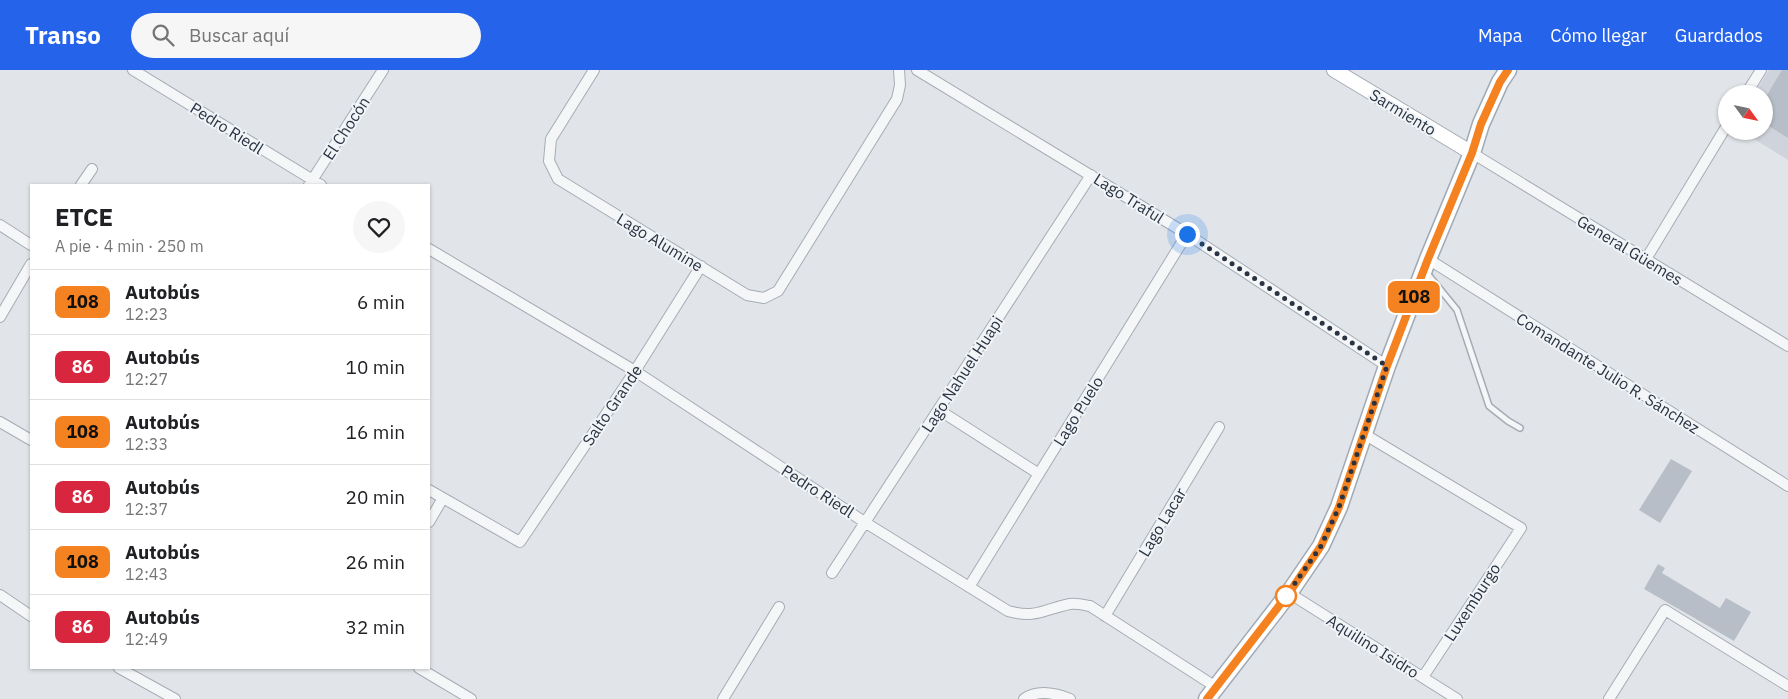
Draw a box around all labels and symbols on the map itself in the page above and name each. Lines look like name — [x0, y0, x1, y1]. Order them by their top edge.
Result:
street label: Sarmiento — [1366, 84, 1440, 140]
north arrow — [1718, 85, 1772, 140]
street label: El Chocón — [318, 93, 374, 163]
street label: Pedro Riedl — [187, 98, 267, 158]
street label: Lago Traful — [1090, 169, 1168, 227]
street label: Lago Alumine — [613, 208, 707, 276]
street label: General Güemes — [1574, 211, 1686, 289]
your location — [1175, 222, 1200, 247]
line badge: 108 — [1385, 281, 1443, 313]
street label: Comandante Julio R. Sánchez — [1513, 308, 1703, 438]
street label: Lago Nahuel Huapi — [917, 312, 1007, 436]
street label: Salto Grande — [578, 361, 646, 449]
street label: Lago Puelo — [1049, 372, 1107, 450]
street label: Pedro Riedl — [778, 460, 858, 522]
street label: Lago Lacar — [1134, 484, 1190, 560]
street label: Luxemburgo — [1439, 559, 1505, 645]
unlabelled marker — [1275, 585, 1297, 607]
street label: Aquilino Isidro — [1323, 610, 1423, 682]

